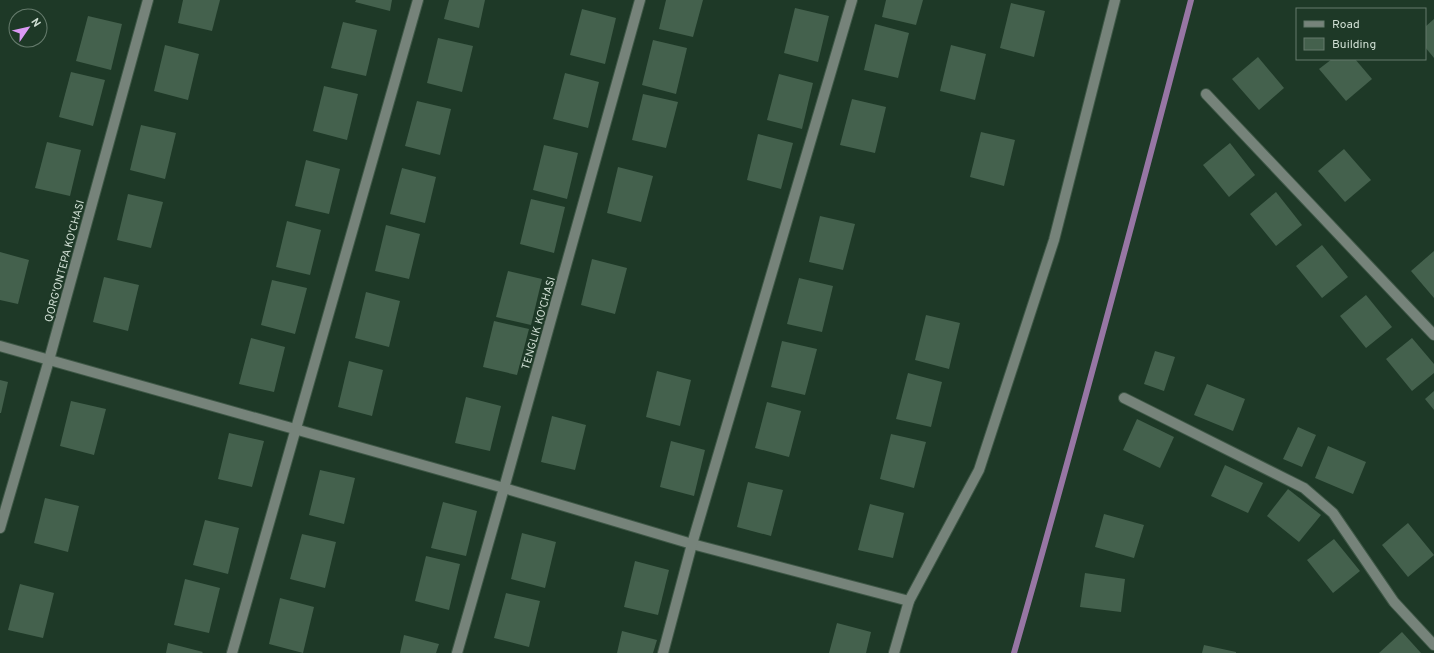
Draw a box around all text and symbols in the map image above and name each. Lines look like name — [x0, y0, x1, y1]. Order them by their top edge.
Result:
north arrow — [8, 8, 48, 48]
legend — [1296, 8, 1426, 60]
text: N — [27, 16, 43, 30]
text: Road — [1332, 17, 1360, 33]
text: Building — [1332, 37, 1376, 53]
street label: QORG'ONTEPA KO'CHASI — [42, 199, 88, 324]
street label: TENGLIK KO'CHASI — [519, 275, 559, 371]

